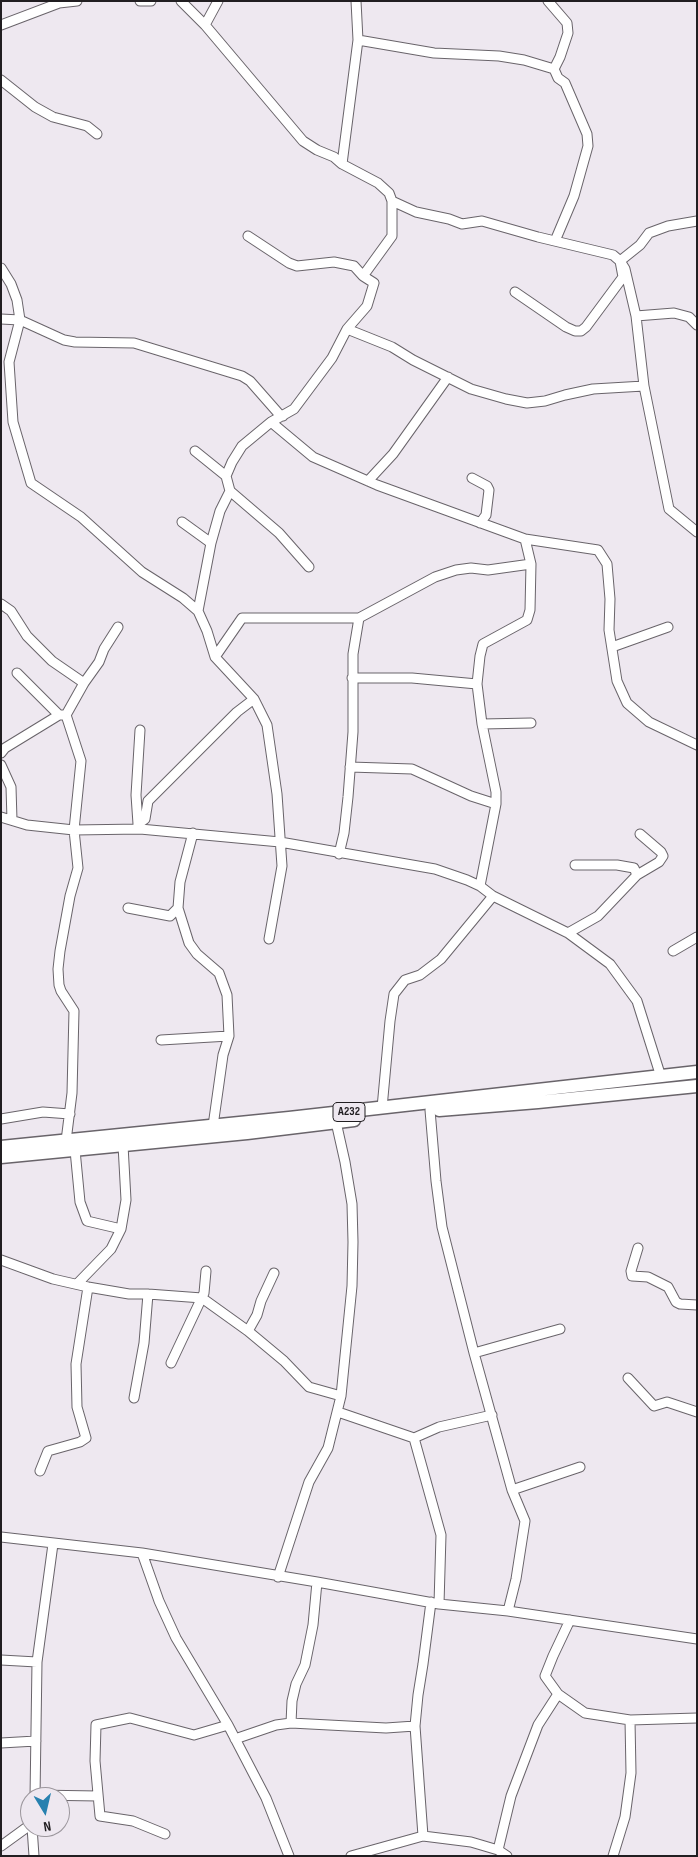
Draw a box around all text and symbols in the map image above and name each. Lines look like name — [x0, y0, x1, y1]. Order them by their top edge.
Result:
road number: A232 — [333, 1102, 365, 1122]
north arrow — [20, 1787, 70, 1837]
text: N — [42, 1817, 52, 1835]

